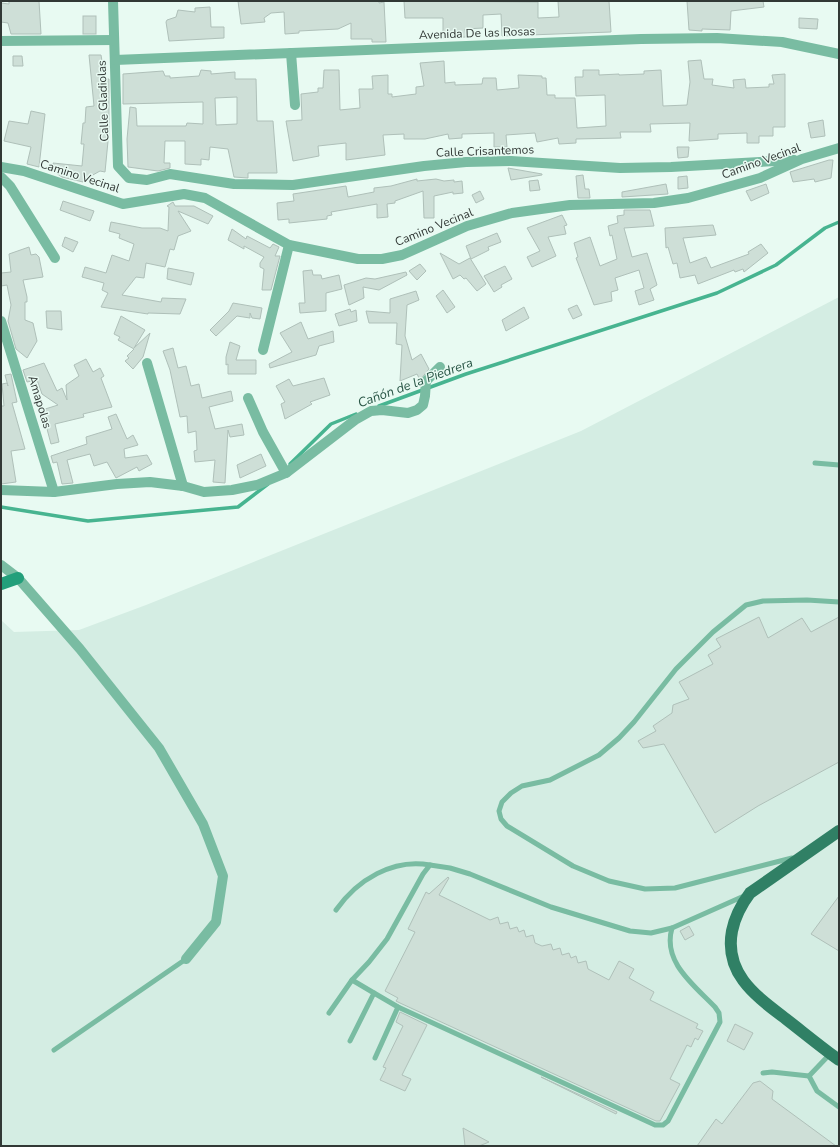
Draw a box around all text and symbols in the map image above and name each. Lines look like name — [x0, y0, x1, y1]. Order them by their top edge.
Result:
street label: Avenida De las Rosas — [418, 23, 536, 43]
street label: Calle Gladiolas — [94, 60, 112, 142]
street label: Camino Vecinal — [719, 139, 803, 183]
street label: Calle Crisantemos — [436, 141, 535, 161]
street label: Camino Vecinal — [38, 156, 122, 197]
street label: Camino Vecinal — [393, 204, 476, 250]
water label: Cañón de la Piedrera — [355, 354, 476, 412]
street label: Amapolas — [24, 373, 56, 431]

